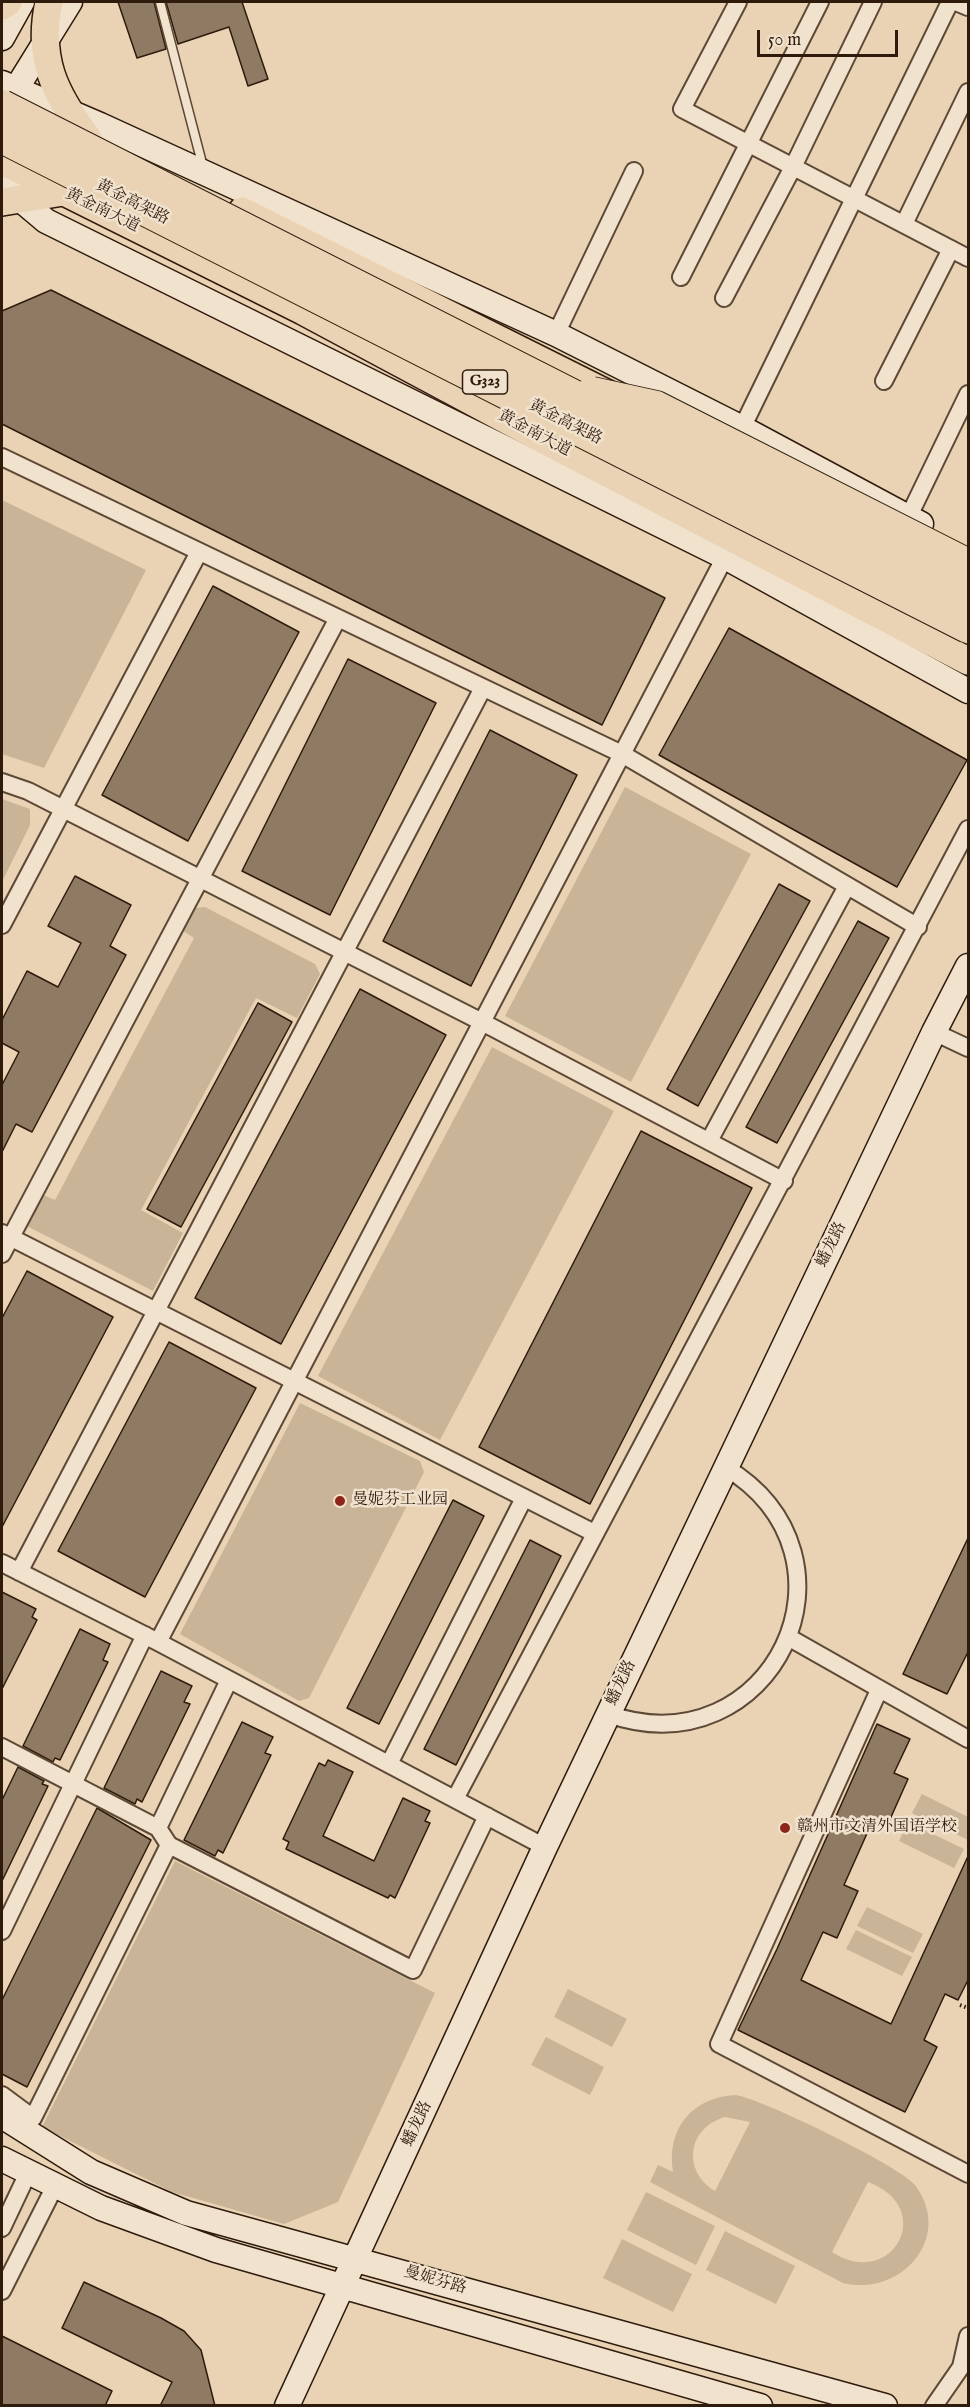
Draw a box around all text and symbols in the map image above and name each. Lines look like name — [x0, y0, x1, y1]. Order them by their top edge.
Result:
scale bar — [760, 18, 901, 56]
text: 50 m — [768, 29, 801, 52]
street label: 黄金高架路 — [92, 176, 172, 230]
street label: 黄金南大道 — [62, 185, 142, 237]
road number: G323 — [462, 370, 508, 394]
street label: 黄金高架路 — [525, 396, 605, 450]
street label: 黄金南大道 — [494, 407, 574, 461]
street label: 蟠龙路 — [813, 1219, 851, 1271]
place label: 曼妮芬工业园 — [352, 1491, 448, 1511]
marker: 曼妮芬工业园 — [333, 1494, 347, 1508]
street label: 蟠龙路 — [603, 1657, 641, 1709]
place label: 赣州市文清外国语学校 — [797, 1818, 957, 1838]
marker: 赣州市文清外国语学校 — [778, 1821, 792, 1835]
street label: 蟠龙路 — [399, 2098, 437, 2150]
street label: 曼妮芬路 — [402, 2263, 468, 2299]

